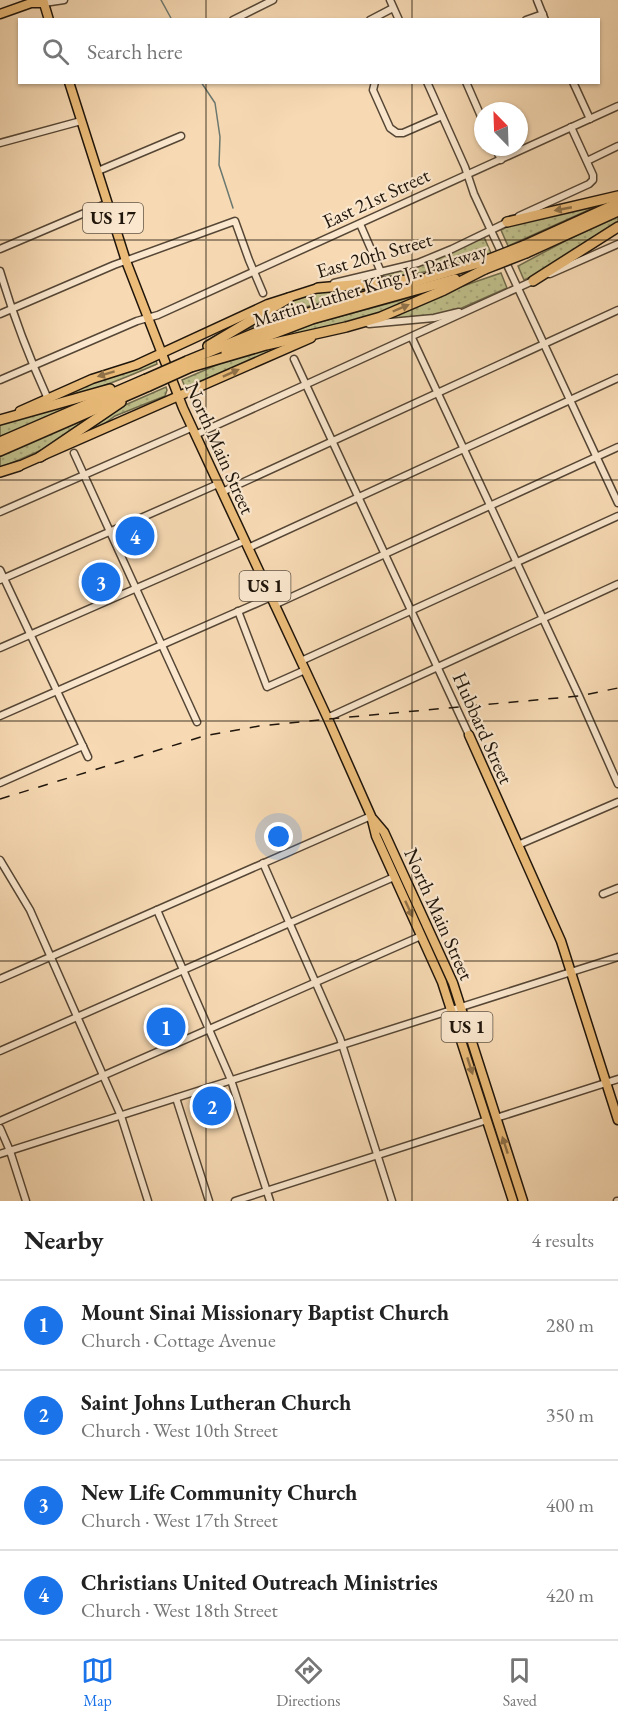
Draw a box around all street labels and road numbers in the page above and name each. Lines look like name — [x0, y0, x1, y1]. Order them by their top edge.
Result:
street label: East 21st Street — [318, 162, 434, 234]
road number: US 17 — [83, 203, 143, 233]
street label: East 20th Street — [313, 226, 436, 284]
street label: Martin Luther King Jr. Parkway — [250, 237, 490, 333]
street label: North Main Street — [179, 378, 261, 519]
road number: US 1 — [240, 571, 290, 601]
street label: Hubbard Street — [447, 668, 520, 789]
street label: North Main Street — [398, 844, 480, 985]
road number: US 1 — [442, 1012, 492, 1042]

